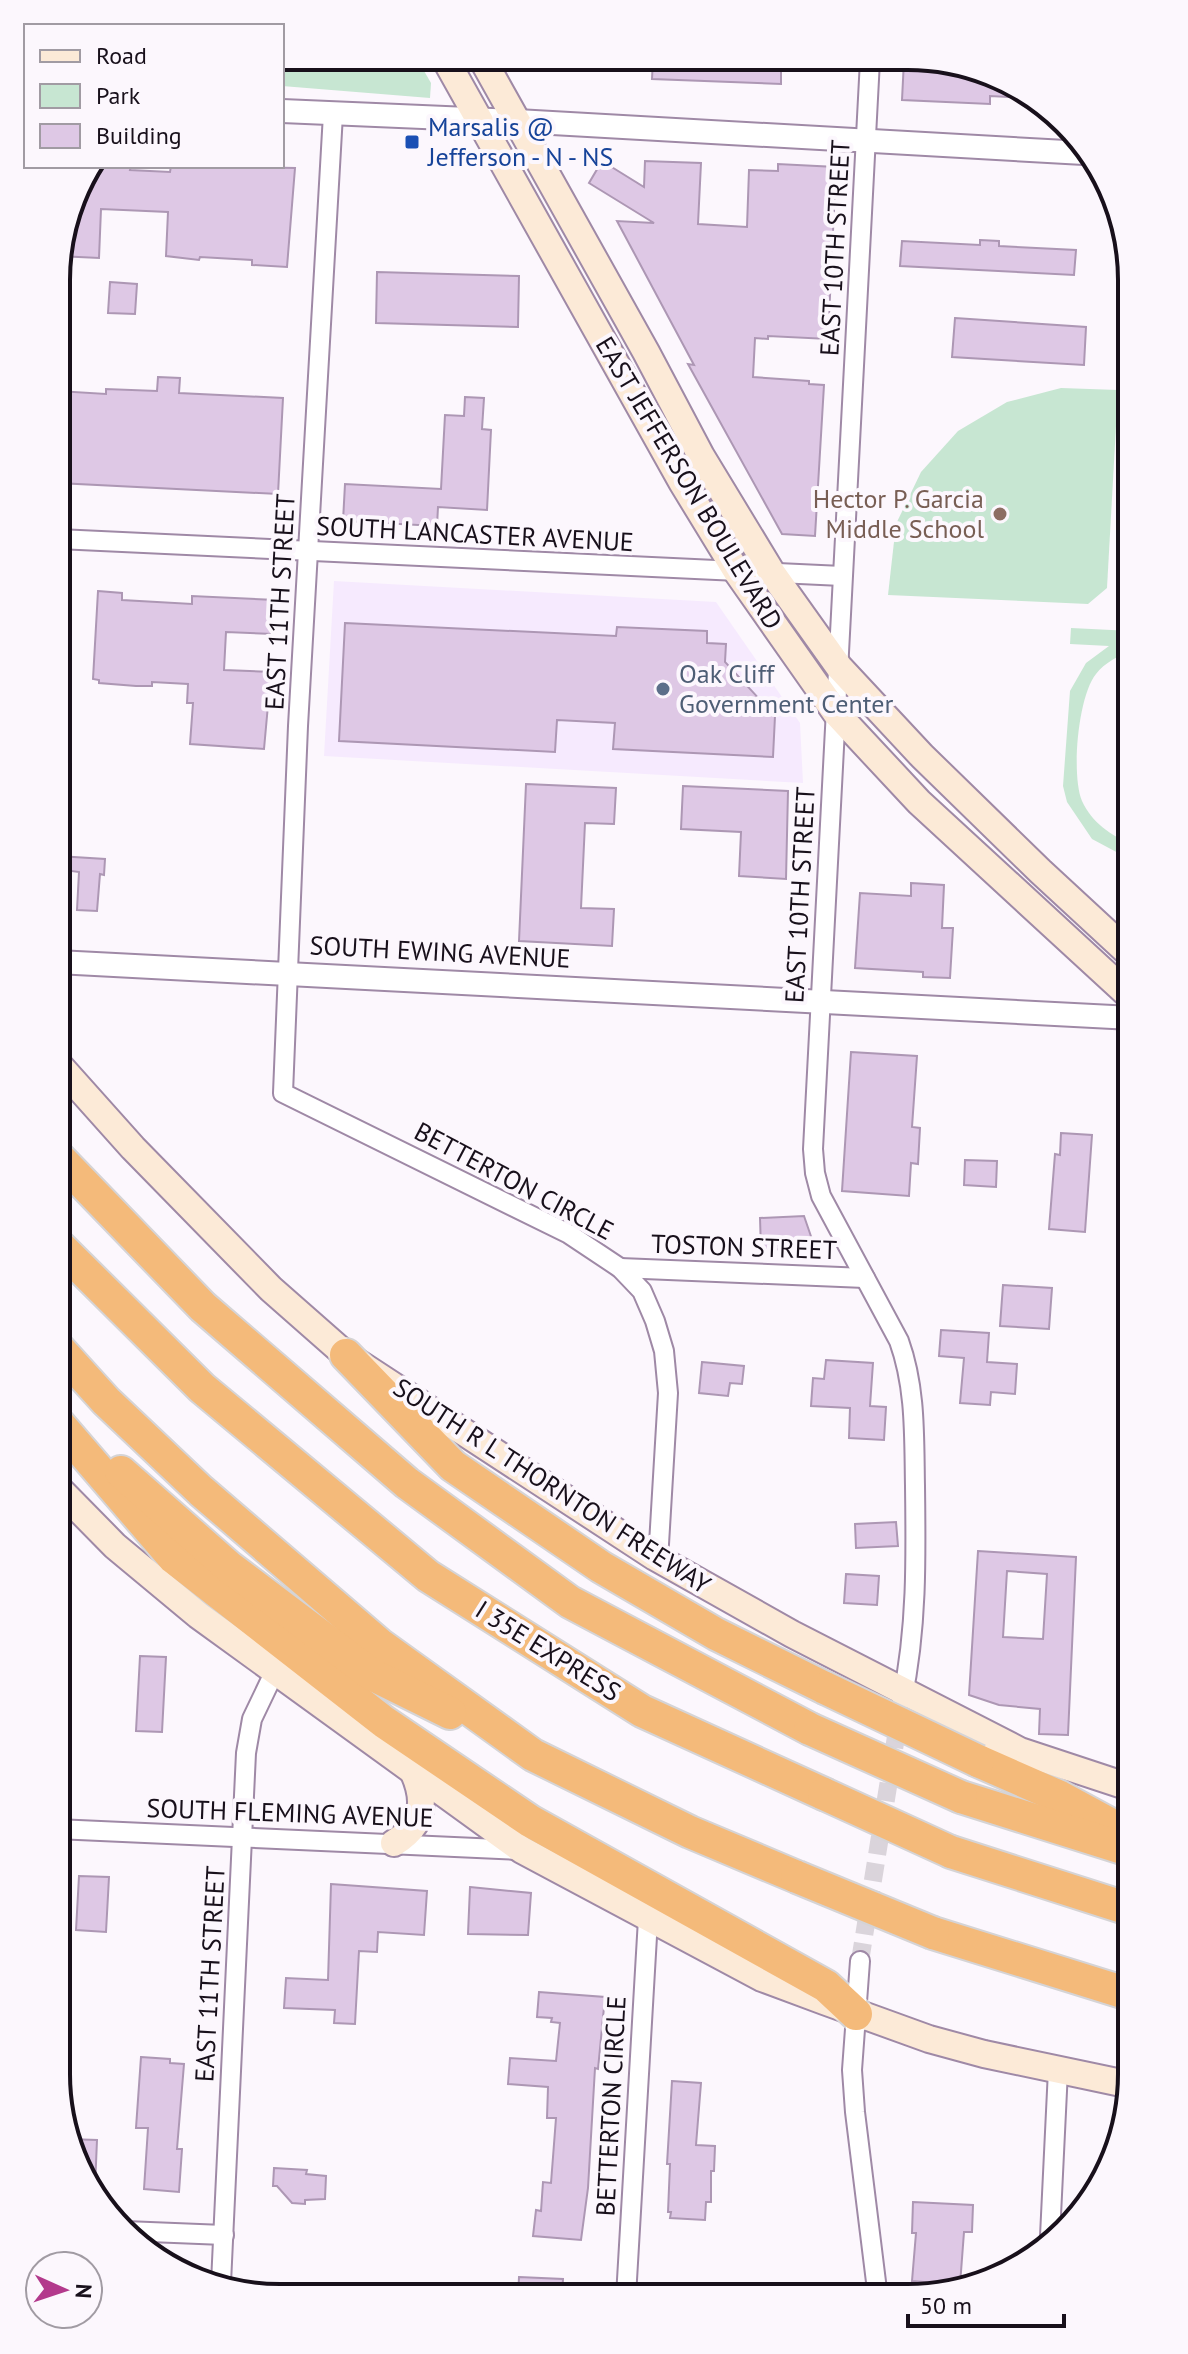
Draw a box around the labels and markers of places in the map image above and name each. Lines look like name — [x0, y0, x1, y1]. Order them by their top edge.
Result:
place label: Marsalis @ Jefferson - N - NS — [427, 110, 613, 173]
marker: Marsalis @ Jefferson - N - NS — [403, 133, 421, 151]
place label: Hector P. Garcia Middle School — [813, 482, 984, 545]
marker: Hector P. Garcia Middle School — [991, 505, 1009, 523]
place label: Oak Cliff Government Center — [679, 657, 893, 720]
marker: Oak Cliff Government Center — [654, 680, 672, 698]

